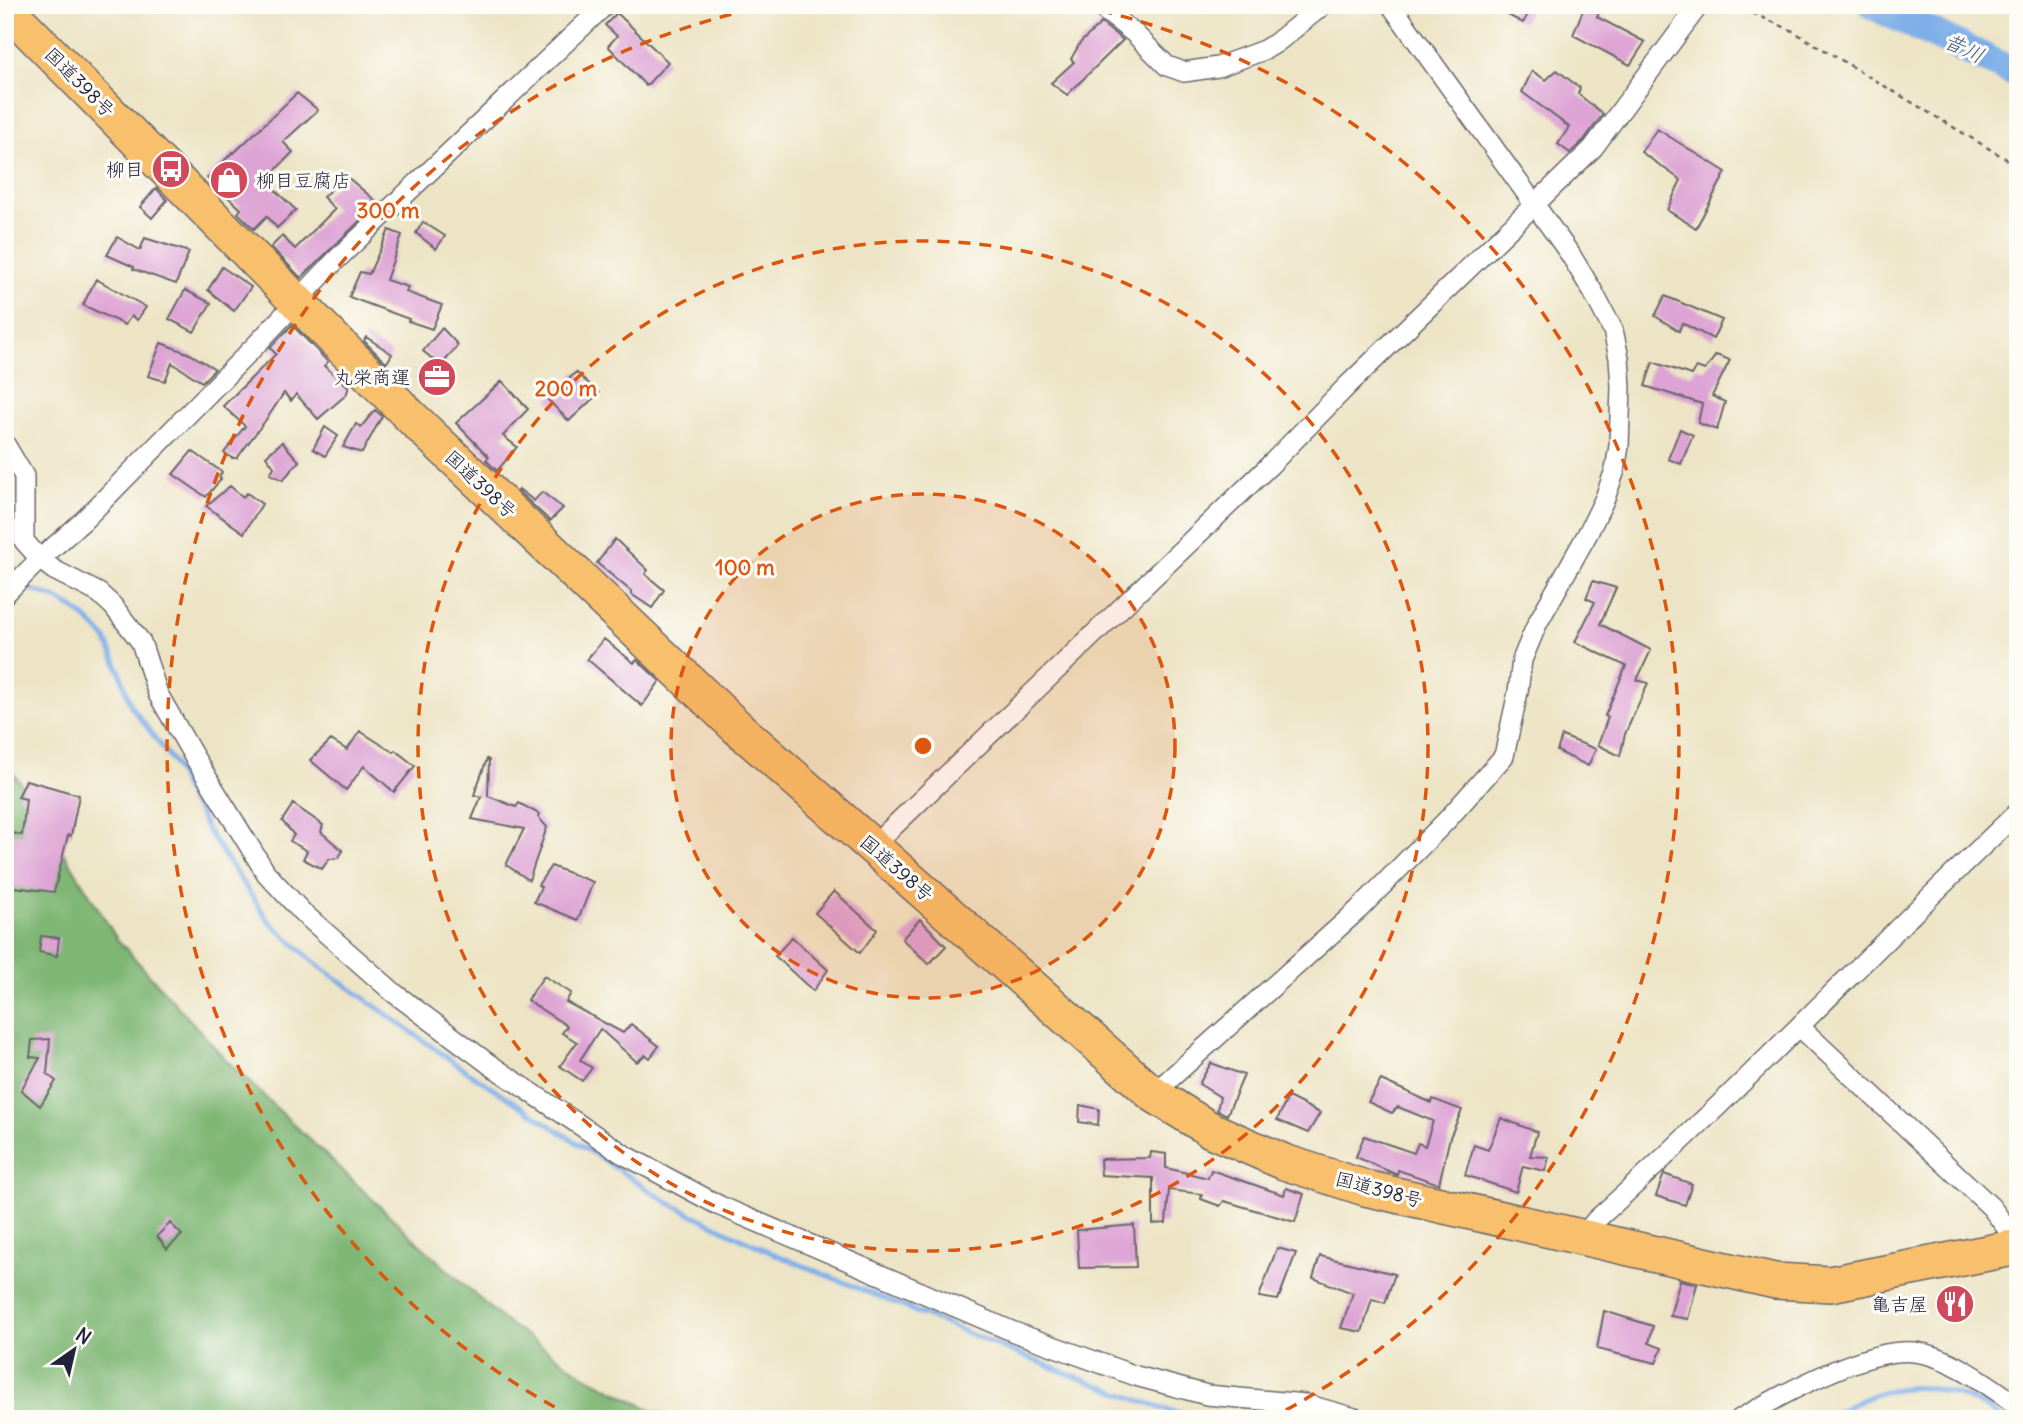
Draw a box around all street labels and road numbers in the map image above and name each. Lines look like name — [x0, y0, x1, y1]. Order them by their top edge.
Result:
street label: 国道398号 — [40, 42, 120, 122]
street label: 国道398号 — [440, 445, 522, 523]
street label: 国道398号 — [855, 830, 939, 906]
street label: 国道398号 — [1333, 1166, 1425, 1212]

